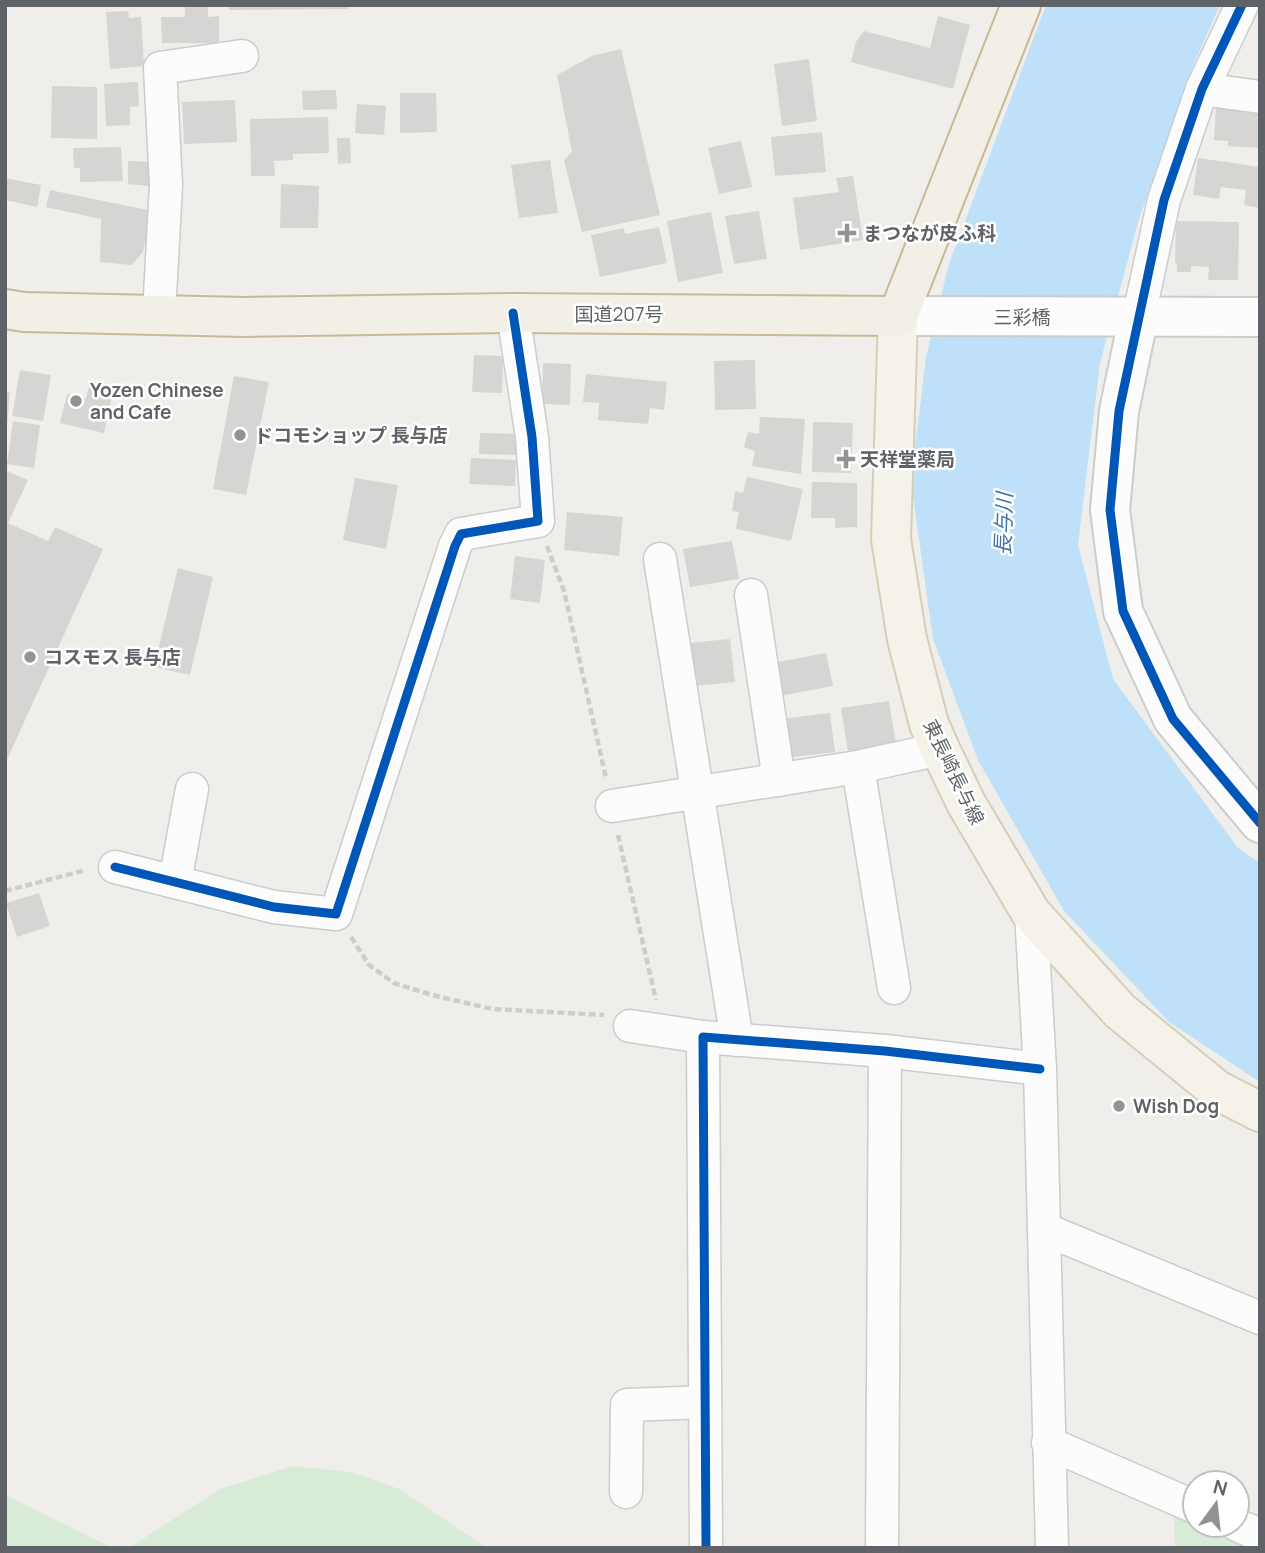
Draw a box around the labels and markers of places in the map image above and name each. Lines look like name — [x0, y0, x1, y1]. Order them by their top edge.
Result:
place label: まつなが皮ふ科 — [863, 220, 996, 246]
marker: まつなが皮ふ科 — [837, 223, 857, 243]
place label: Yozen Chinese and Cafe — [90, 377, 224, 425]
marker: Yozen Chinese and Cafe — [68, 393, 84, 409]
place label: ドコモショップ 長与店 — [254, 422, 448, 448]
marker: ドコモショップ 長与店 — [232, 427, 248, 443]
place label: 天祥堂薬局 — [860, 446, 955, 472]
marker: 天祥堂薬局 — [838, 451, 854, 467]
place label: コスモス 長与店 — [44, 644, 181, 670]
marker: コスモス 長与店 — [22, 649, 38, 665]
place label: Wish Dog — [1133, 1093, 1219, 1119]
marker: Wish Dog — [1111, 1098, 1127, 1114]

